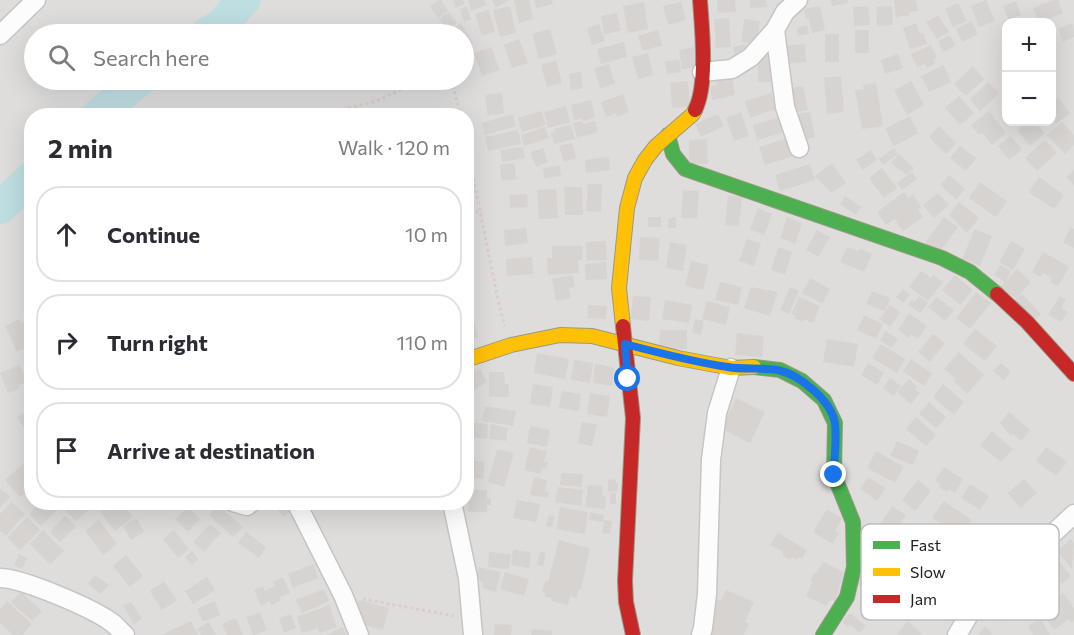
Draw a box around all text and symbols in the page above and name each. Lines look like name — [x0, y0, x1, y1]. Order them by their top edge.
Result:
map controls — [1002, 18, 1056, 126]
button: + — [1002, 18, 1056, 72]
search box — [24, 24, 474, 90]
icon: search — [45, 41, 78, 74]
text: Search here — [93, 44, 209, 71]
button: − — [1002, 72, 1056, 126]
text: 2 min — [48, 132, 113, 163]
text: Walk · 120 m — [338, 135, 450, 159]
icon: ahead — [50, 218, 83, 251]
text: Continue — [107, 221, 200, 248]
text: 10 m — [405, 222, 448, 246]
icon: right — [50, 326, 83, 359]
text: Turn right — [107, 329, 208, 356]
text: 110 m — [397, 330, 448, 354]
route start — [614, 365, 640, 391]
icon: arrive — [50, 434, 83, 467]
text: Arrive at destination — [107, 437, 315, 464]
route end — [820, 461, 846, 487]
legend — [861, 524, 1059, 620]
text: Fast — [910, 535, 941, 554]
text: Slow — [910, 562, 946, 581]
text: Jam — [910, 589, 937, 608]

